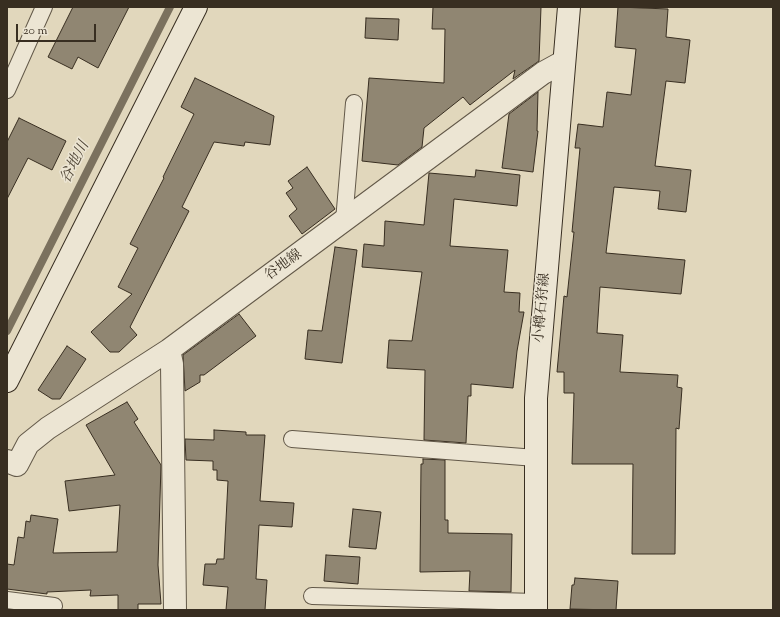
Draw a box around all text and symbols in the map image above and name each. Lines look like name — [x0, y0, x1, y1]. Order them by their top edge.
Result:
scale bar — [18, 16, 98, 42]
text: 20 m — [23, 22, 47, 40]
water label: 谷地川 — [58, 139, 94, 187]
street label: 谷地線 — [262, 247, 306, 285]
street label: 小樽石狩線 — [532, 272, 554, 344]

